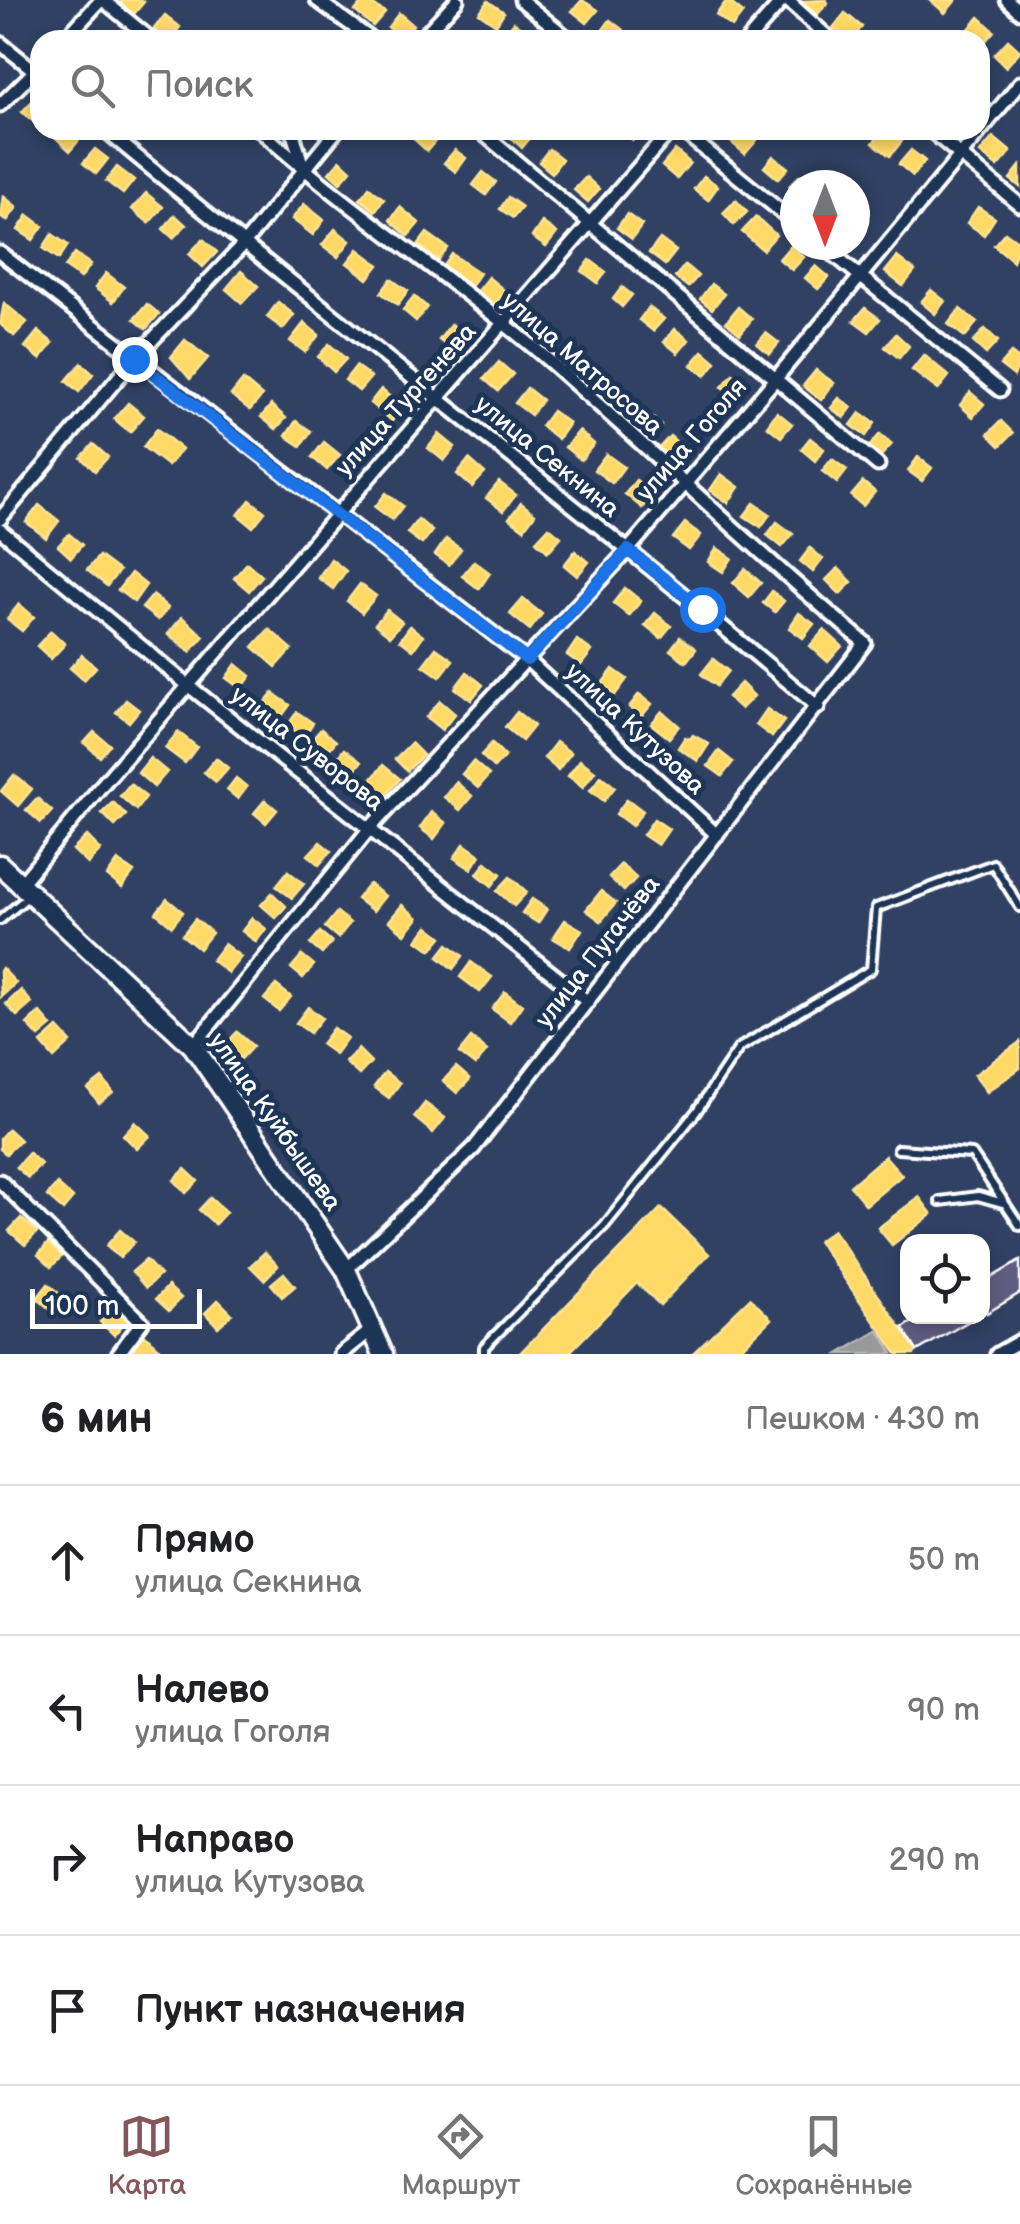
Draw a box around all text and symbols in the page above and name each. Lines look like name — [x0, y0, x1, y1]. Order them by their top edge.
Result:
search box — [30, 30, 990, 140]
icon: search — [65, 58, 120, 113]
text: Поиск — [145, 63, 253, 108]
north arrow — [780, 170, 870, 260]
street label: улица Матросова — [495, 286, 669, 443]
street label: улица Тургенева — [329, 317, 483, 483]
route end — [112, 337, 158, 383]
street label: улица Гоголя — [630, 372, 754, 508]
street label: улица Секнина — [468, 389, 626, 525]
route start — [680, 587, 726, 633]
street label: улица Кутузова — [559, 656, 711, 802]
street label: улица Суворова — [224, 680, 390, 818]
street label: улица Пугачёва — [529, 870, 667, 1034]
street label: улица Куйбышева — [202, 1027, 348, 1217]
map controls — [900, 1234, 990, 1324]
button: locate — [900, 1234, 990, 1324]
scale bar — [30, 1284, 202, 1328]
text: 100 m — [45, 1290, 119, 1323]
text: 6 мин — [40, 1394, 153, 1445]
text: Пешком · 430 m — [745, 1400, 980, 1439]
text: Прямо — [135, 1518, 254, 1563]
icon: ahead — [40, 1533, 95, 1588]
text: 50 m — [908, 1541, 980, 1580]
text: улица Секнина — [135, 1563, 362, 1602]
text: Налево — [135, 1668, 270, 1713]
icon: left — [40, 1683, 95, 1738]
text: 90 m — [908, 1691, 980, 1730]
text: улица Гоголя — [135, 1713, 331, 1752]
text: Направо — [135, 1818, 294, 1863]
icon: right — [40, 1833, 95, 1888]
text: 290 m — [889, 1841, 980, 1880]
text: улица Кутузова — [135, 1863, 365, 1902]
icon: arrive — [40, 1983, 95, 2038]
text: Пункт назначения — [135, 1988, 466, 2033]
tab: Карта — [108, 2109, 186, 2202]
tab: Маршрут — [401, 2109, 520, 2202]
tab: Сохранённые — [736, 2109, 912, 2202]

